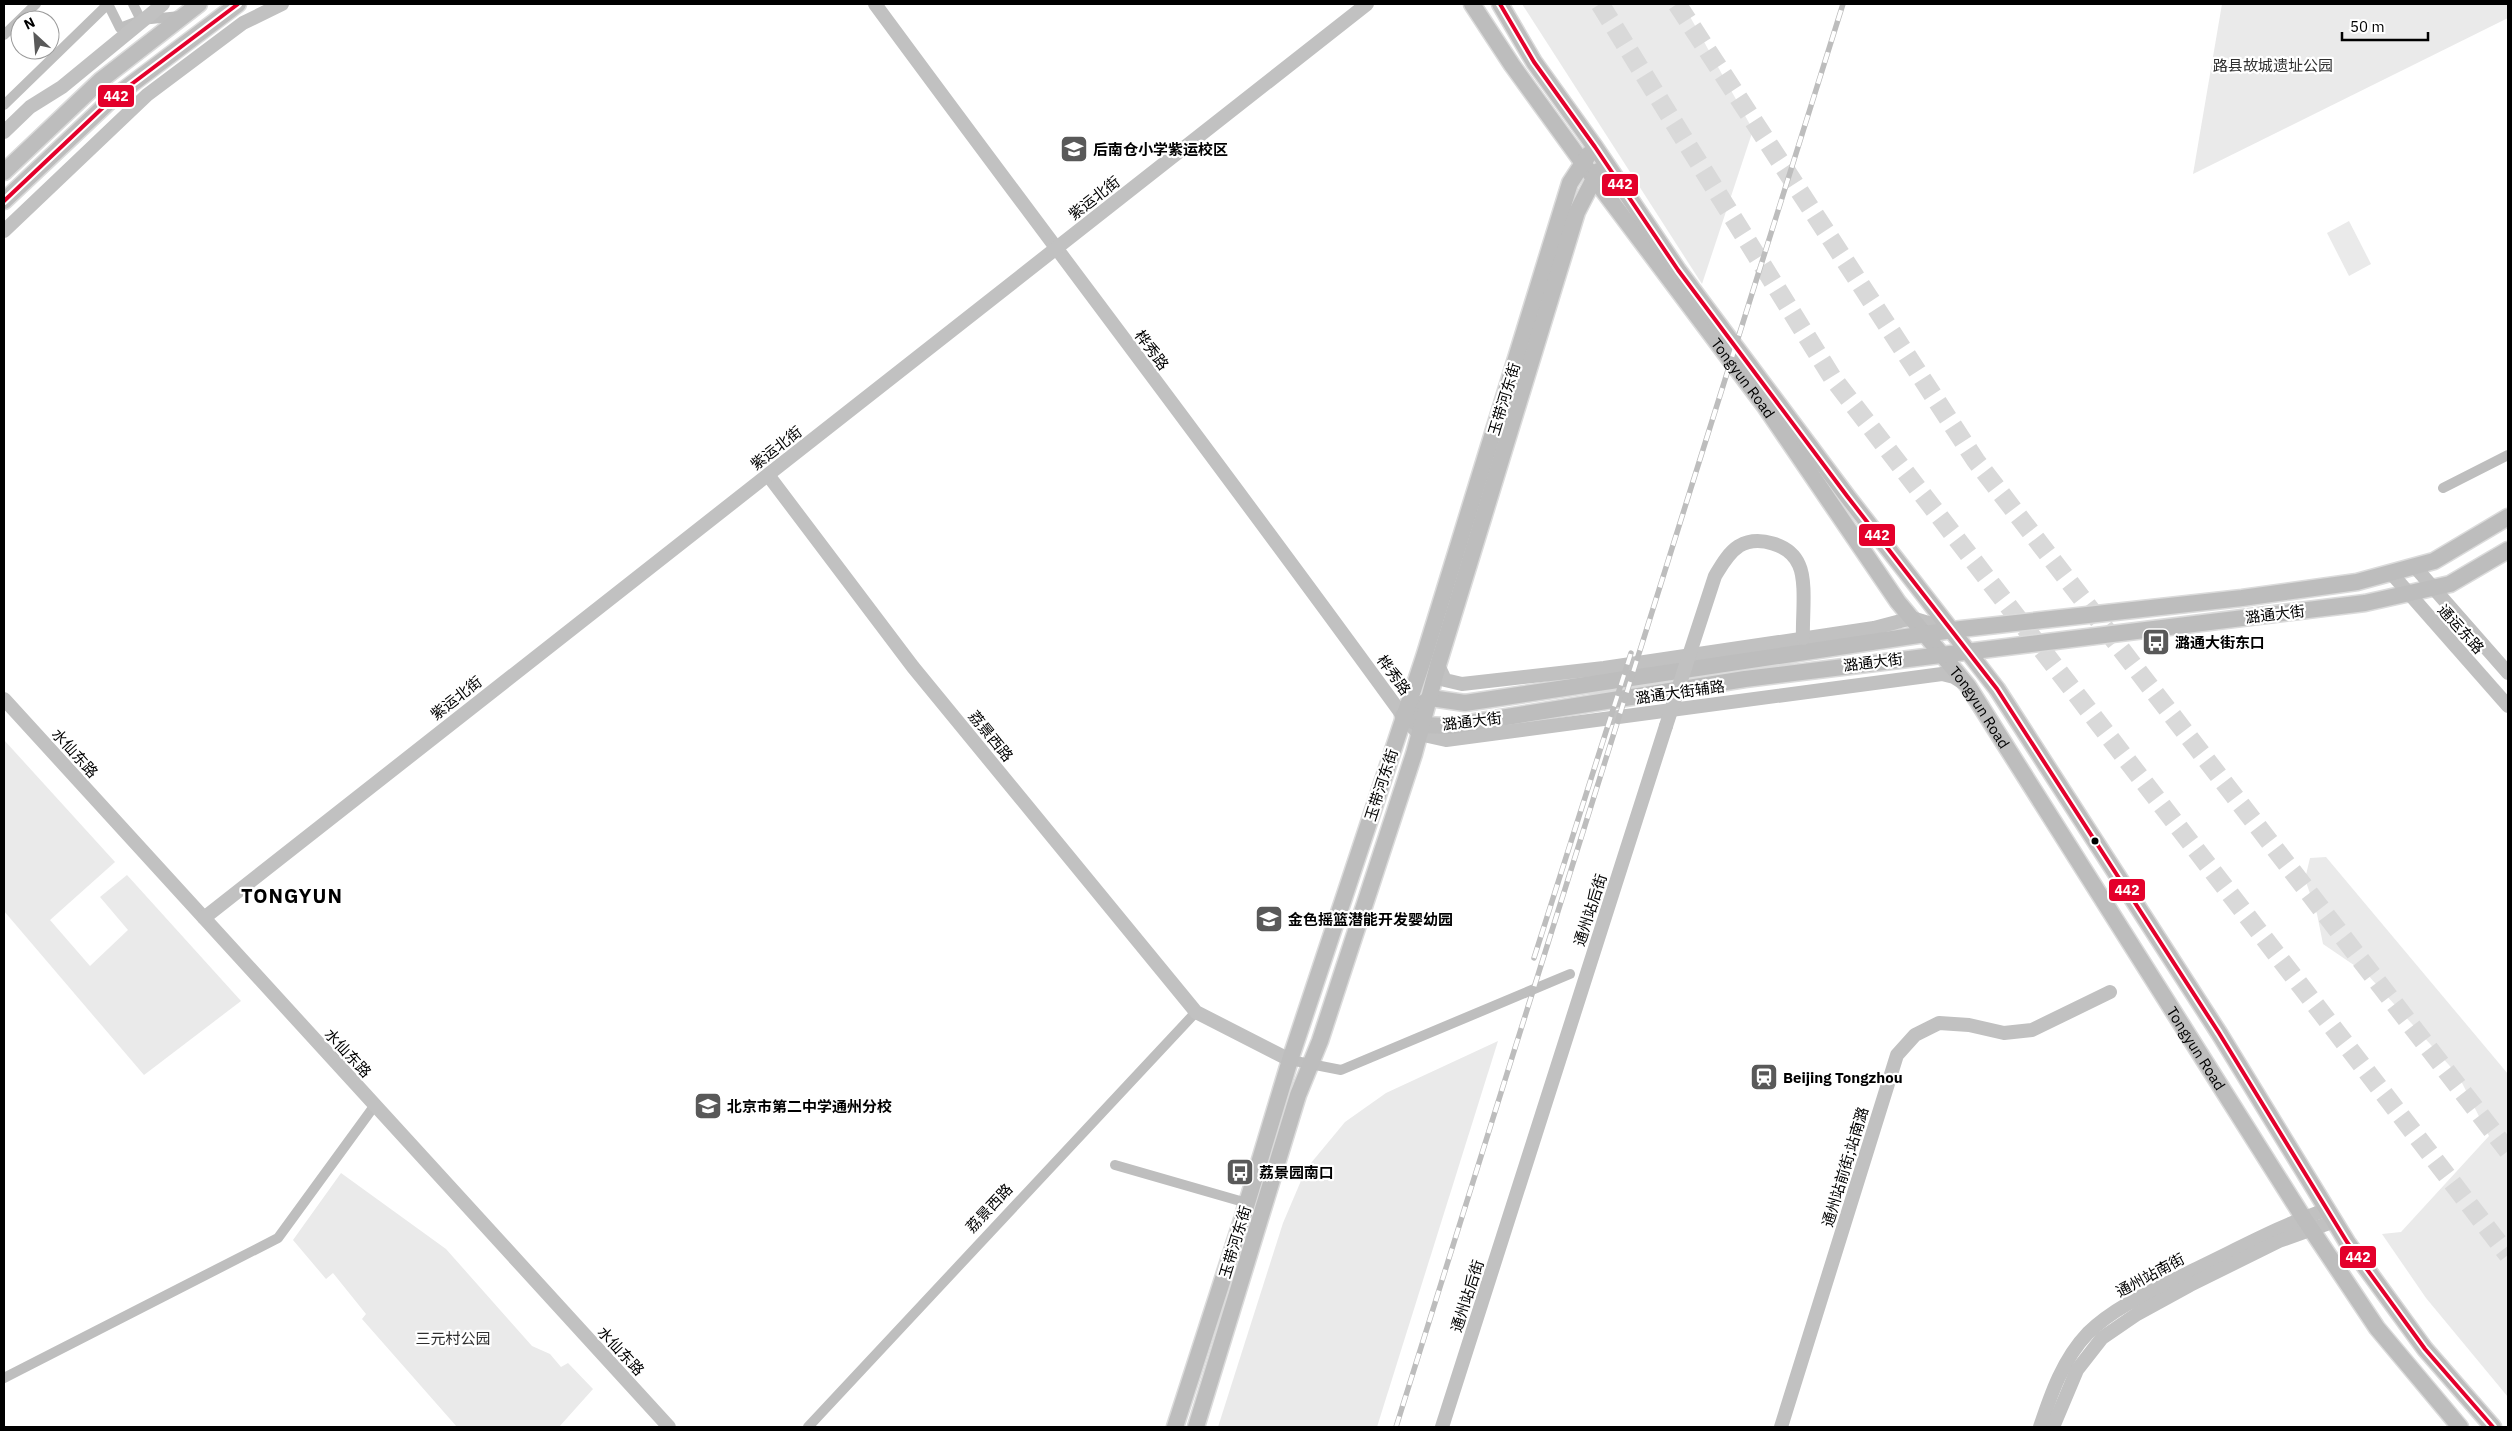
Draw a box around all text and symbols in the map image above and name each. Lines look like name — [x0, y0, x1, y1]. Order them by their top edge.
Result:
north arrow — [10, 10, 60, 60]
scale bar — [2342, 10, 2428, 42]
text: N — [21, 13, 38, 34]
text: 50 m — [2350, 17, 2385, 36]
park label: 路县故城遗址公园 — [2213, 56, 2333, 75]
line badge: 442 — [97, 84, 135, 108]
text: 442 — [103, 87, 129, 105]
school or university icon: 后南仓小学紫运校区 — [1059, 134, 1089, 164]
place label: 后南仓小学紫运校区 — [1093, 140, 1228, 159]
street label: 紫运北街 — [1065, 172, 1123, 224]
line badge: 442 — [1601, 173, 1639, 197]
text: 442 — [1607, 175, 1633, 193]
street label: 桦秀路 — [1131, 326, 1173, 374]
street label: Tongyun Road — [1707, 334, 1779, 421]
street label: 玉带河东街 — [1484, 360, 1524, 438]
street label: 紫运北街 — [747, 422, 805, 474]
line badge: 442 — [1858, 523, 1896, 547]
text: 442 — [1864, 526, 1890, 544]
street label: 通运东路 — [2434, 600, 2488, 658]
street label: 潞通大街 — [2244, 601, 2306, 627]
bus stop icon: 潞通大街东口 — [2141, 627, 2171, 657]
place label: 潞通大街东口 — [2175, 633, 2265, 652]
street label: 潞通大街 — [1842, 649, 1904, 675]
street label: 桦秀路 — [1373, 651, 1415, 699]
street label: Tongyun Road — [1946, 662, 2014, 752]
street label: 紫运北街 — [427, 672, 485, 724]
street label: 潞通大街辅路 — [1634, 676, 1726, 708]
street label: 荔景西路 — [965, 707, 1017, 765]
street label: 潞通大街 — [1441, 708, 1503, 734]
street label: 水仙东路 — [48, 724, 102, 782]
street label: 玉带河东街 — [1360, 746, 1402, 824]
unlabelled marker — [2090, 836, 2100, 846]
street label: 通州站后街 — [1569, 871, 1611, 949]
line badge: 442 — [2108, 878, 2146, 902]
text: 442 — [2114, 881, 2140, 899]
district label: TONGYUN — [241, 882, 343, 909]
school or university icon: 金色摇篮潜能开发婴幼园 — [1254, 904, 1284, 934]
place label: 金色摇篮潜能开发婴幼园 — [1288, 910, 1453, 929]
street label: Tongyun Road — [2163, 1003, 2230, 1093]
street label: 水仙东路 — [321, 1025, 375, 1081]
station icon: Beijing Tongzhou — [1749, 1062, 1779, 1092]
place label: Beijing Tongzhou — [1783, 1068, 1903, 1087]
school or university icon: 北京市第二中学通州分校 — [693, 1091, 723, 1121]
place label: 北京市第二中学通州分校 — [727, 1097, 892, 1116]
street label: 通州站前街;站南潞 — [1818, 1105, 1872, 1229]
bus stop icon: 荔景园南口 — [1225, 1157, 1255, 1187]
place label: 荔景园南口 — [1259, 1163, 1334, 1182]
street label: 荔景西路 — [962, 1180, 1016, 1236]
street label: 玉带河东街 — [1215, 1203, 1255, 1281]
line badge: 442 — [2339, 1245, 2377, 1269]
text: 442 — [2345, 1248, 2371, 1266]
street label: 通州站南街 — [2112, 1249, 2188, 1301]
street label: 通州站后街 — [1446, 1257, 1488, 1335]
street label: 水仙东路 — [594, 1323, 648, 1379]
park label: 三元村公园 — [415, 1329, 491, 1348]

